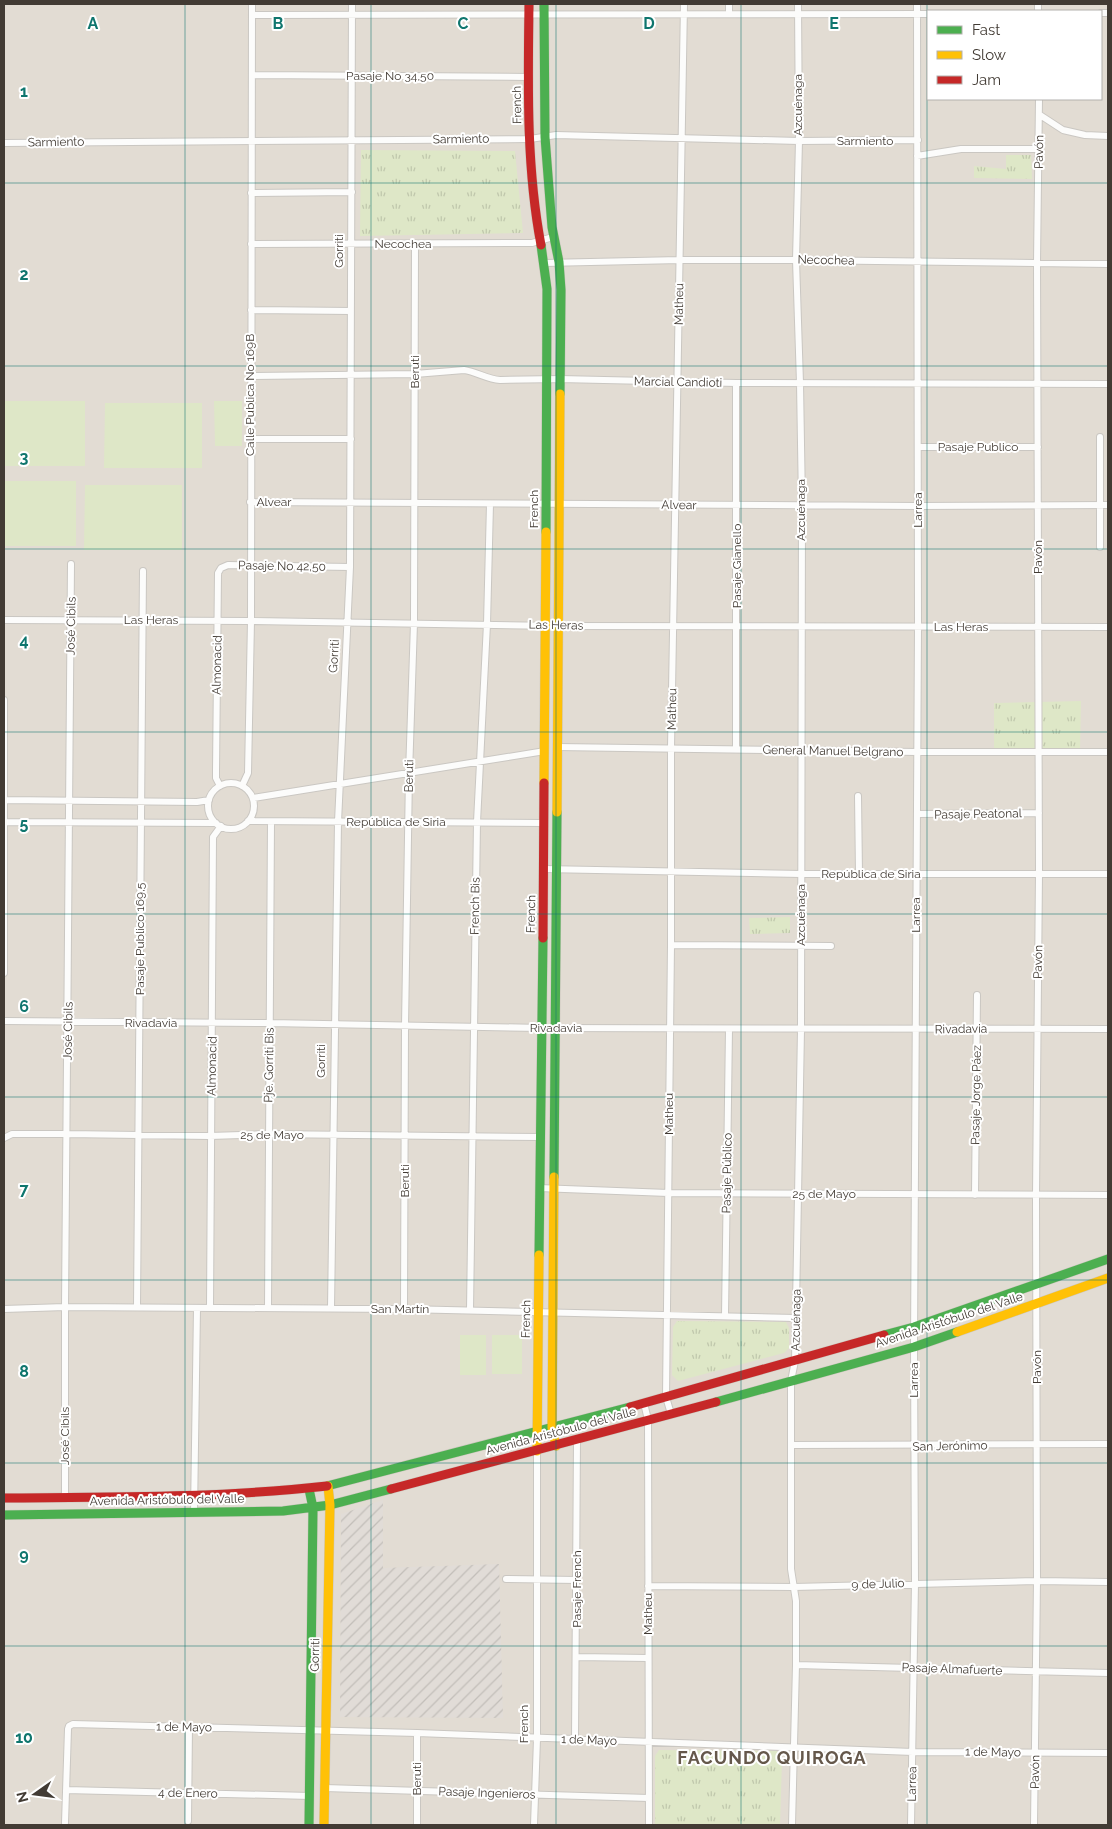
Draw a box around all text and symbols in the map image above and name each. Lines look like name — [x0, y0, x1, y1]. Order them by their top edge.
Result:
legend — [927, 10, 1102, 100]
text: A — [88, 14, 99, 33]
text: B — [273, 14, 284, 33]
text: C — [458, 14, 469, 33]
text: D — [643, 14, 655, 33]
text: E — [829, 14, 839, 33]
text: Fast — [972, 21, 1000, 39]
text: Slow — [972, 46, 1006, 64]
street label: Pasaje No 34,50 — [346, 69, 434, 83]
text: Jam — [972, 71, 1001, 89]
street label: Azcuénaga — [791, 74, 805, 136]
text: 1 — [20, 82, 28, 101]
street label: French — [510, 86, 524, 124]
street label: Sarmiento — [433, 132, 489, 146]
street label: Sarmiento — [837, 134, 893, 148]
street label: Sarmiento — [28, 135, 84, 149]
street label: Pavón — [1032, 135, 1046, 169]
street label: Gorriti — [332, 234, 346, 268]
street label: Necochea — [374, 237, 432, 251]
street label: Necochea — [797, 253, 855, 267]
text: 2 — [19, 265, 29, 284]
street label: Matheu — [672, 283, 686, 325]
street label: Calle Publica No 169B — [243, 334, 257, 456]
street label: Beruti — [408, 355, 422, 389]
street label: Marcial Candioti — [634, 374, 722, 390]
street label: Pasaje Publico — [938, 440, 1018, 454]
text: 3 — [20, 448, 29, 467]
street label: Azcuénaga — [794, 479, 808, 541]
street label: French — [527, 490, 541, 528]
street label: Larrea — [911, 492, 925, 528]
street label: Alvear — [256, 495, 292, 509]
street label: Alvear — [661, 498, 697, 512]
street label: Pasaje Gianello — [730, 524, 744, 608]
street label: Pavón — [1031, 540, 1045, 574]
street label: Pasaje No 42,50 — [238, 558, 326, 574]
street label: José Cibils — [63, 596, 79, 655]
street label: Las Heras — [124, 613, 179, 627]
street label: Las Heras — [529, 618, 584, 632]
street label: Las Heras — [934, 620, 989, 634]
text: 4 — [19, 631, 29, 650]
street label: Almonacid — [209, 635, 225, 695]
street label: Gorriti — [326, 639, 342, 673]
street label: Matheu — [665, 688, 679, 730]
street label: General Manuel Belgrano — [762, 743, 904, 759]
street label: Beruti — [402, 759, 416, 793]
street label: Pasaje Peatonal — [934, 806, 1023, 822]
text: 5 — [20, 814, 29, 833]
street label: República de Siria — [346, 815, 446, 829]
street label: República de Siria — [821, 867, 921, 881]
street label: French Bis — [467, 877, 483, 935]
street label: Pasaje Publico 169,5 — [133, 882, 147, 995]
street label: Azcuénaga — [794, 884, 808, 946]
street label: French — [524, 895, 538, 933]
street label: Larrea — [909, 897, 923, 933]
street label: Pavón — [1031, 945, 1045, 979]
text: 6 — [19, 997, 29, 1016]
street label: José Cibils — [60, 1001, 76, 1060]
street label: Rivadavia — [125, 1016, 177, 1030]
street label: Rivadavia — [530, 1021, 582, 1035]
street label: Rivadavia — [935, 1022, 987, 1036]
street label: Pje. Gorriti Bis — [261, 1027, 277, 1103]
street label: Almonacid — [204, 1036, 220, 1096]
street label: Gorriti — [314, 1044, 328, 1078]
street label: Pasaje Jorge Páez — [968, 1045, 984, 1145]
street label: Matheu — [662, 1093, 676, 1135]
street label: 25 de Mayo — [240, 1128, 304, 1142]
street label: Pasaje Público — [719, 1133, 735, 1213]
street label: Beruti — [398, 1164, 412, 1198]
text: 7 — [20, 1180, 29, 1199]
street label: 25 de Mayo — [792, 1187, 856, 1201]
street label: Azcuénaga — [788, 1289, 804, 1351]
street label: Avenida Aristóbulo del Valle — [873, 1289, 1025, 1351]
street label: French — [519, 1300, 533, 1338]
street label: San Martín — [371, 1302, 429, 1316]
street label: Pavón — [1030, 1350, 1044, 1384]
text: 8 — [19, 1362, 29, 1381]
street label: Larrea — [907, 1362, 921, 1398]
street label: Avenida Aristóbulo del Valle — [484, 1404, 638, 1458]
street label: José Cibils — [58, 1406, 72, 1465]
street label: San Jerónimo — [912, 1438, 988, 1454]
street label: Avenida Aristóbulo del Valle — [90, 1492, 244, 1508]
text: 9 — [19, 1545, 29, 1564]
street label: Pasaje French — [570, 1550, 584, 1628]
street label: 9 de Julio — [851, 1576, 905, 1592]
street label: Matheu — [641, 1593, 655, 1635]
street label: Gorriti — [308, 1638, 322, 1672]
street label: Pasaje Almafuerte — [901, 1660, 1003, 1678]
street label: French — [517, 1705, 531, 1743]
street label: 1 de Mayo — [156, 1720, 212, 1734]
text: 10 — [15, 1728, 33, 1747]
street label: 1 de Mayo — [561, 1732, 617, 1748]
street label: 1 de Mayo — [965, 1745, 1021, 1759]
district label: FACUNDO QUIROGA — [677, 1747, 867, 1768]
street label: Pavón — [1028, 1755, 1042, 1789]
street label: Beruti — [410, 1762, 424, 1796]
street label: Larrea — [905, 1766, 919, 1802]
north arrow — [10, 1769, 60, 1819]
street label: Pasaje Ingenieros — [438, 1784, 536, 1802]
street label: 4 de Enero — [158, 1785, 218, 1801]
text: N — [13, 1790, 31, 1804]

